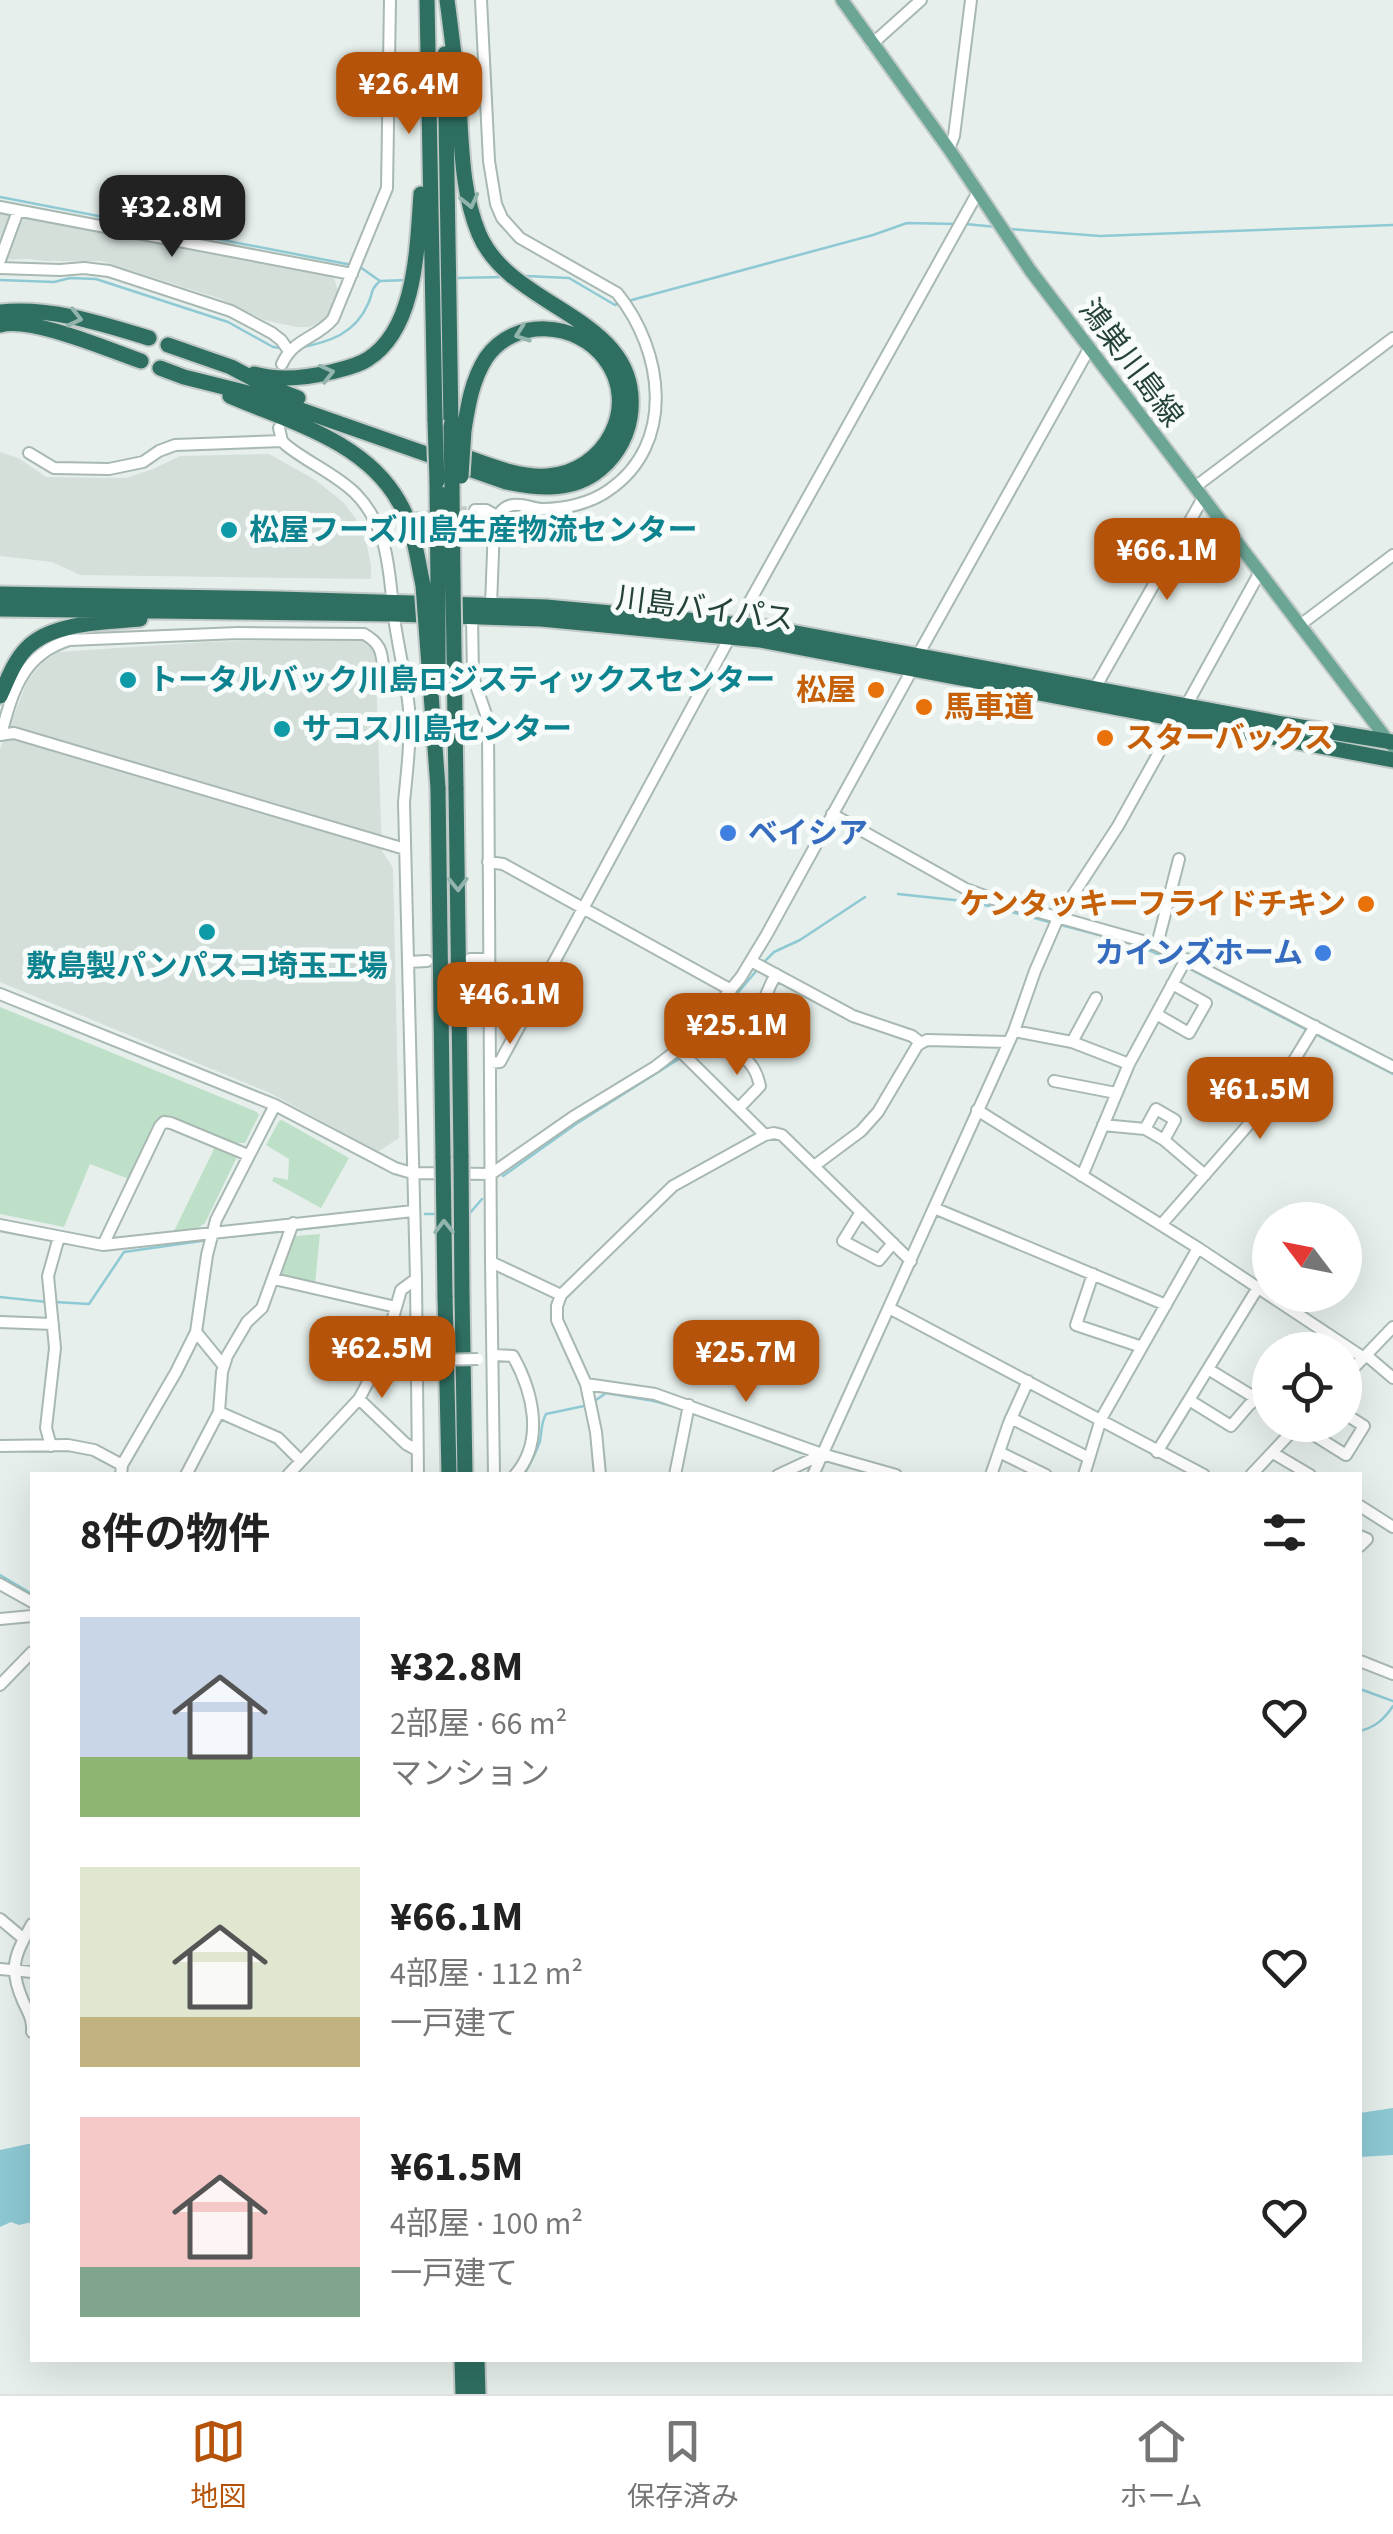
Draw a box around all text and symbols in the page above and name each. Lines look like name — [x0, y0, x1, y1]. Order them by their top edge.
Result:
pin: ¥26.4M — [328, 52, 490, 137]
text: ¥26.4M — [358, 61, 460, 107]
pin: ¥32.8M — [91, 175, 253, 260]
text: ¥32.8M — [121, 184, 223, 230]
one-way arrow — [458, 192, 479, 209]
street label: 鴻巣川島線 — [1069, 290, 1193, 436]
one-way arrow — [66, 306, 83, 327]
one-way arrow — [514, 323, 532, 343]
one-way arrow — [318, 364, 335, 385]
place label: 松屋フーズ川島生産物流センター — [249, 509, 698, 552]
pin: ¥66.1M — [1086, 518, 1248, 603]
marker: 松屋フーズ川島生産物流センター — [218, 519, 240, 541]
text: ¥66.1M — [1116, 527, 1218, 573]
street label: 川島バイパス — [613, 577, 797, 641]
place label: トータルバック川島ロジスティックスセンター — [148, 659, 775, 702]
marker: トータルバック川島ロジスティックスセンター — [117, 669, 139, 691]
place label: 松屋 — [796, 669, 856, 712]
marker: 松屋 — [865, 679, 887, 701]
place label: 馬車道 — [944, 686, 1034, 729]
marker: 馬車道 — [913, 696, 935, 718]
place label: サコス川島センター — [302, 708, 572, 751]
place label: スターバックス — [1125, 717, 1334, 760]
marker: サコス川島センター — [271, 718, 293, 740]
marker: スターバックス — [1094, 727, 1116, 749]
place label: ベイシア — [748, 812, 868, 855]
marker: ベイシア — [717, 822, 739, 844]
one-way arrow — [447, 877, 468, 893]
place label: ケンタッキーフライドチキン — [960, 883, 1346, 926]
marker: ケンタッキーフライドチキン — [1355, 893, 1377, 915]
marker: 敷島製パンパスコ埼玉工場 — [196, 921, 218, 943]
place label: カインズホーム — [1095, 932, 1303, 975]
marker: カインズホーム — [1312, 942, 1334, 964]
place label: 敷島製パンパスコ埼玉工場 — [26, 945, 388, 988]
pin: ¥46.1M — [429, 962, 591, 1047]
text: ¥46.1M — [459, 971, 561, 1017]
pin: ¥25.1M — [656, 993, 818, 1078]
text: ¥25.1M — [686, 1002, 788, 1048]
pin: ¥61.5M — [1179, 1057, 1341, 1142]
text: ¥61.5M — [1209, 1066, 1311, 1112]
north arrow — [1252, 1202, 1362, 1312]
map controls — [1252, 1202, 1362, 1442]
one-way arrow — [434, 1219, 455, 1235]
pin: ¥62.5M — [301, 1316, 463, 1401]
pin: ¥25.7M — [665, 1320, 827, 1405]
text: ¥62.5M — [331, 1325, 433, 1371]
text: ¥25.7M — [695, 1329, 797, 1375]
button: locate — [1252, 1332, 1362, 1442]
text: 8件の物件 — [80, 1505, 270, 1565]
icon: filters — [1257, 1505, 1312, 1560]
text: ¥32.8M — [390, 1637, 523, 1697]
icon: home — [160, 1657, 280, 1777]
icon: heart — [1257, 1690, 1312, 1745]
text: 2部屋 · 66 m² — [390, 1701, 567, 1747]
text: マンション — [390, 1751, 550, 1797]
text: ¥66.1M — [390, 1887, 523, 1947]
icon: home — [160, 1907, 280, 2027]
icon: heart — [1257, 1940, 1312, 1995]
text: 4部屋 · 112 m² — [390, 1951, 583, 1997]
text: 一戸建て — [390, 2001, 518, 2047]
text: ¥61.5M — [390, 2137, 523, 2197]
icon: home — [160, 2157, 280, 2277]
icon: heart — [1257, 2190, 1312, 2245]
text: 4部屋 · 100 m² — [390, 2201, 583, 2247]
text: 一戸建て — [390, 2251, 518, 2297]
tab: 地図 — [190, 2414, 246, 2517]
tab: 保存済み — [627, 2414, 739, 2517]
tab: ホーム — [1120, 2414, 1203, 2517]

